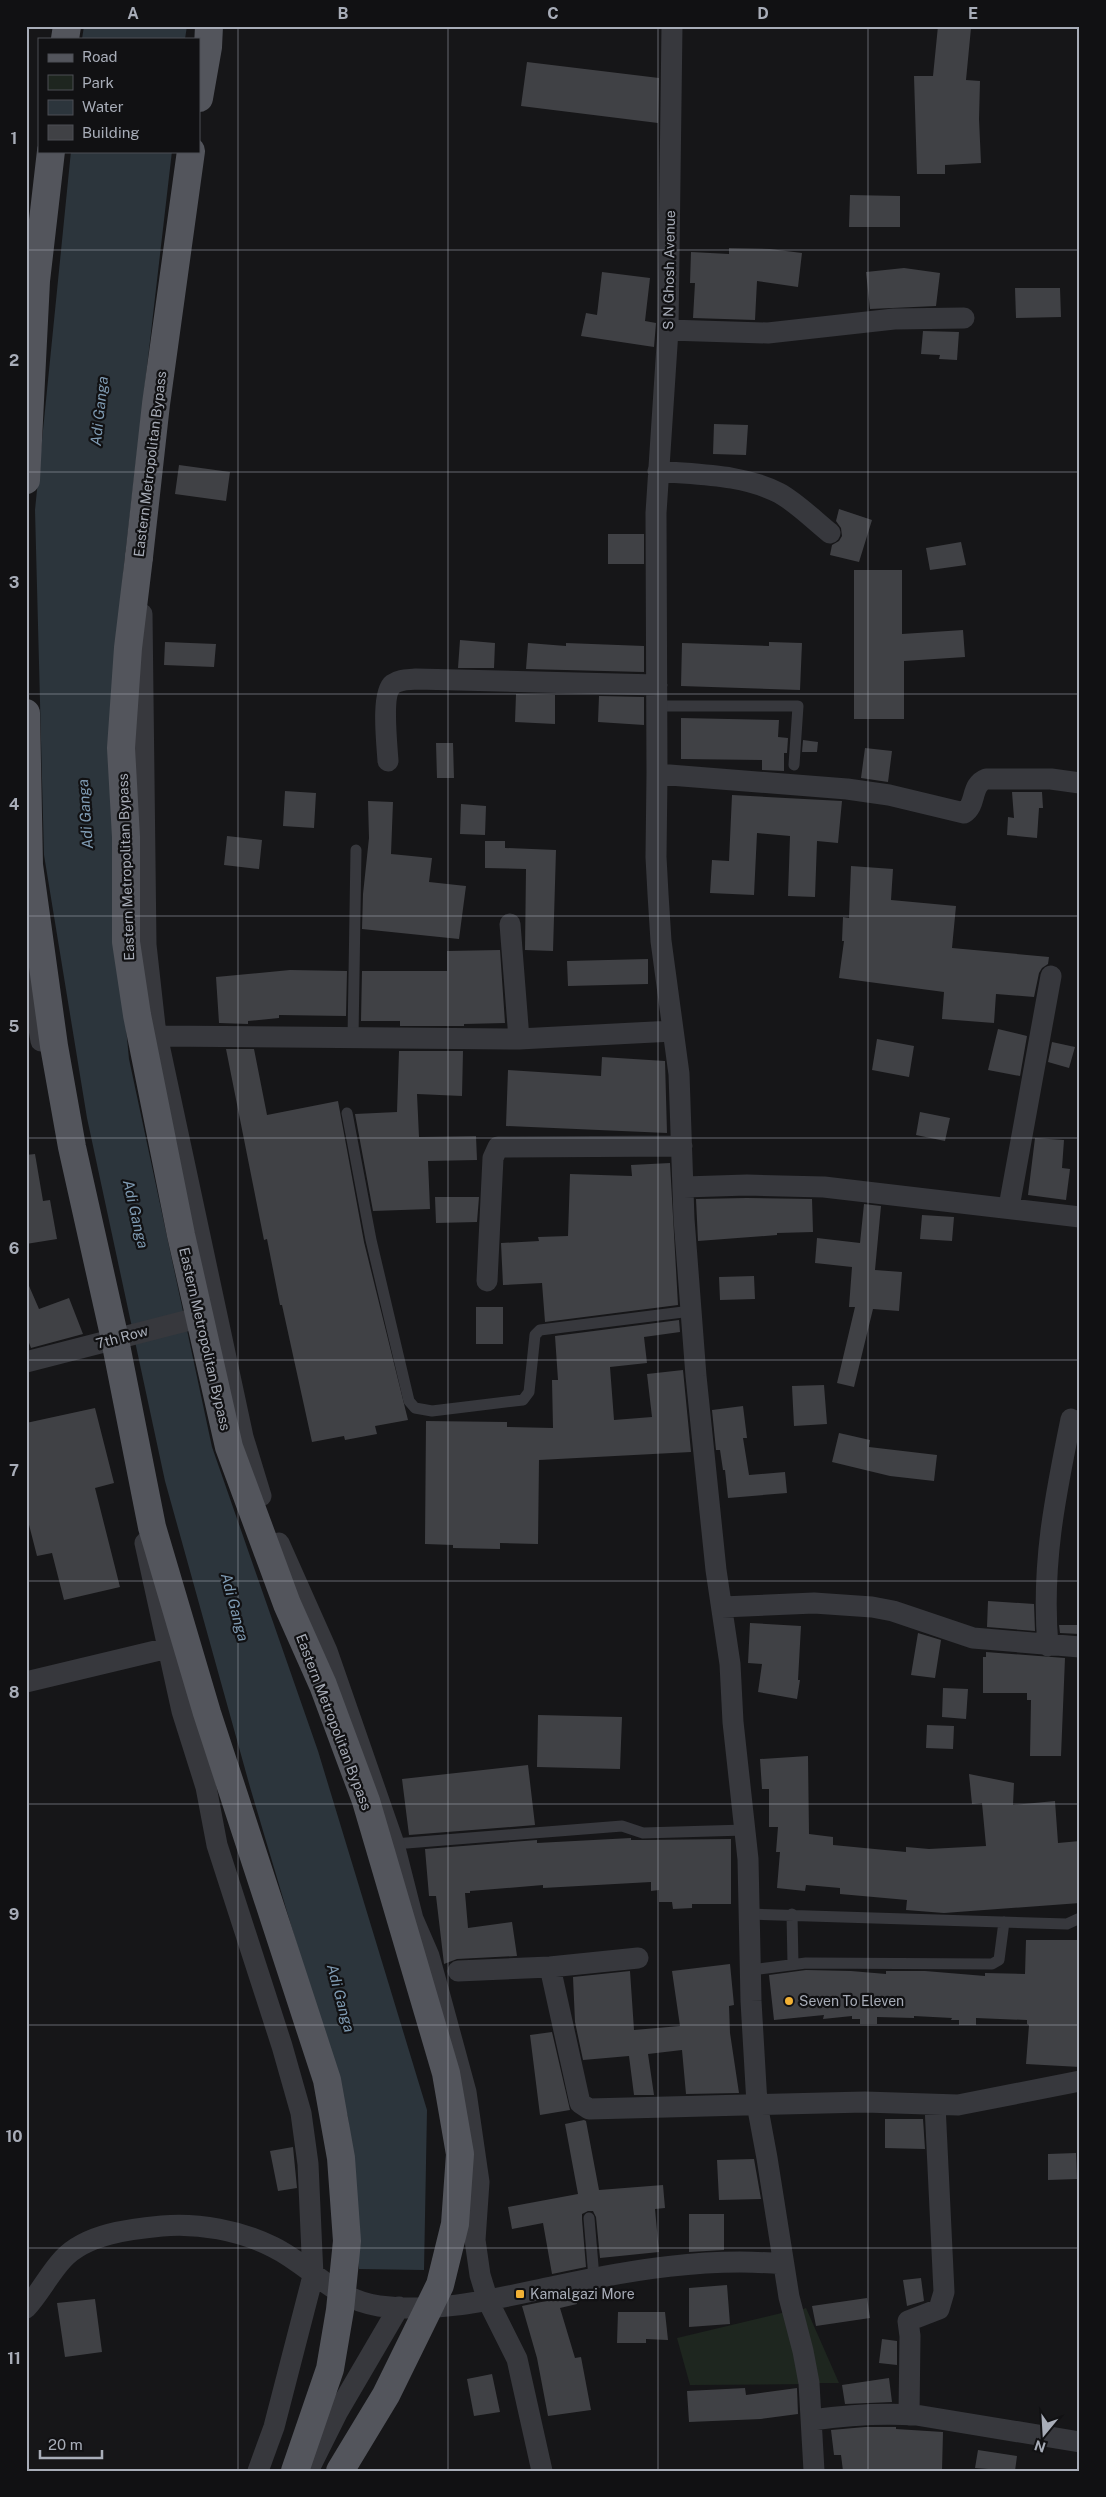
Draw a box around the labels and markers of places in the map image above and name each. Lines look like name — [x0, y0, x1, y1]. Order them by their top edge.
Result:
place label: Seven To Eleven — [799, 1993, 904, 2009]
marker: Seven To Eleven — [783, 1995, 795, 2007]
place label: Kamalgazi More — [530, 2286, 635, 2302]
marker: Kamalgazi More — [514, 2288, 526, 2300]

